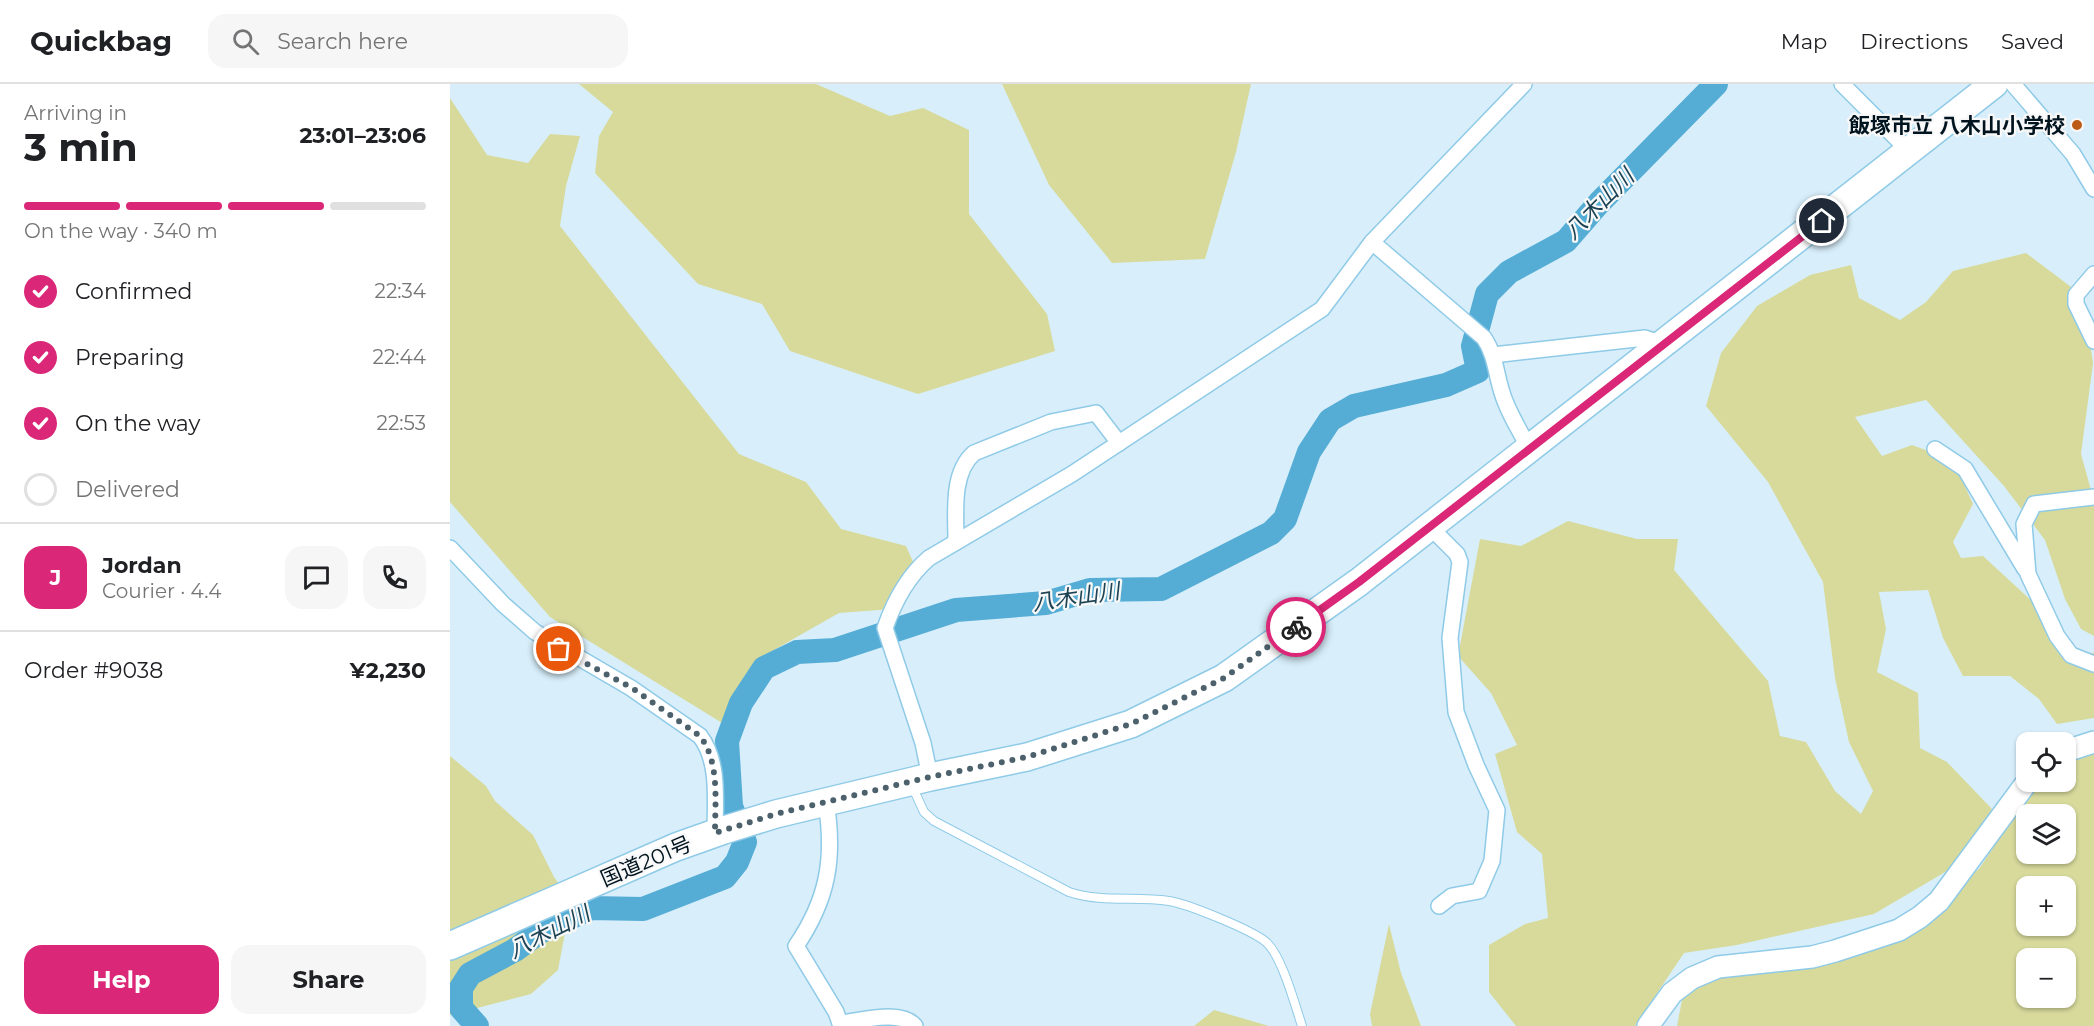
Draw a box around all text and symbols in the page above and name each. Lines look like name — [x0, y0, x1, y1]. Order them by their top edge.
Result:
search box — [208, 14, 628, 68]
text: Quickbag — [30, 24, 172, 58]
icon: search — [229, 25, 262, 58]
text: Search here — [277, 28, 408, 55]
text: Map — [1781, 29, 1827, 54]
text: Directions — [1860, 29, 1968, 54]
text: Saved — [2001, 29, 2064, 54]
text: Arriving in — [24, 101, 127, 125]
place label: 飯塚市立 八木山小学校 — [1848, 113, 2065, 138]
marker: 飯塚市立 八木山小学校 — [2070, 118, 2084, 132]
text: 23:01–23:06 — [299, 122, 426, 149]
text: 3 min — [24, 123, 138, 171]
water label: 八木山川 — [1558, 162, 1641, 245]
pin — [1796, 195, 1847, 246]
icon: home — [1805, 204, 1838, 237]
text: On the way · 340 m — [24, 219, 218, 243]
icon: check — [24, 275, 57, 308]
text: Confirmed — [75, 278, 192, 305]
text: 22:34 — [375, 279, 426, 303]
icon: check — [24, 341, 57, 374]
text: Preparing — [75, 344, 184, 371]
text: 22:44 — [373, 345, 426, 369]
icon: check — [24, 407, 57, 440]
text: On the way — [75, 410, 200, 437]
text: 22:53 — [377, 411, 426, 435]
text: Delivered — [75, 476, 180, 503]
button: chat — [285, 546, 348, 609]
button: phone — [363, 546, 426, 609]
text: Jordan — [102, 552, 182, 579]
text: J — [50, 564, 61, 591]
water label: 八木山川 — [1031, 577, 1123, 616]
text: Courier · 4.4 — [102, 579, 221, 603]
courier — [1266, 597, 1326, 657]
icon: bike — [1280, 611, 1313, 644]
pin — [533, 623, 584, 674]
icon: bag — [542, 632, 575, 665]
text: Order #9038 — [24, 657, 163, 684]
text: ¥2,230 — [350, 657, 426, 684]
map controls — [2016, 732, 2076, 1008]
button: locate — [2016, 732, 2076, 792]
button: layers — [2016, 804, 2076, 864]
street label: 国道201号 — [597, 831, 695, 891]
button: + — [2016, 876, 2076, 936]
water label: 八木山川 — [504, 899, 596, 964]
button: Help — [24, 945, 219, 1014]
button: Share — [231, 945, 426, 1014]
button: − — [2016, 948, 2076, 1008]

